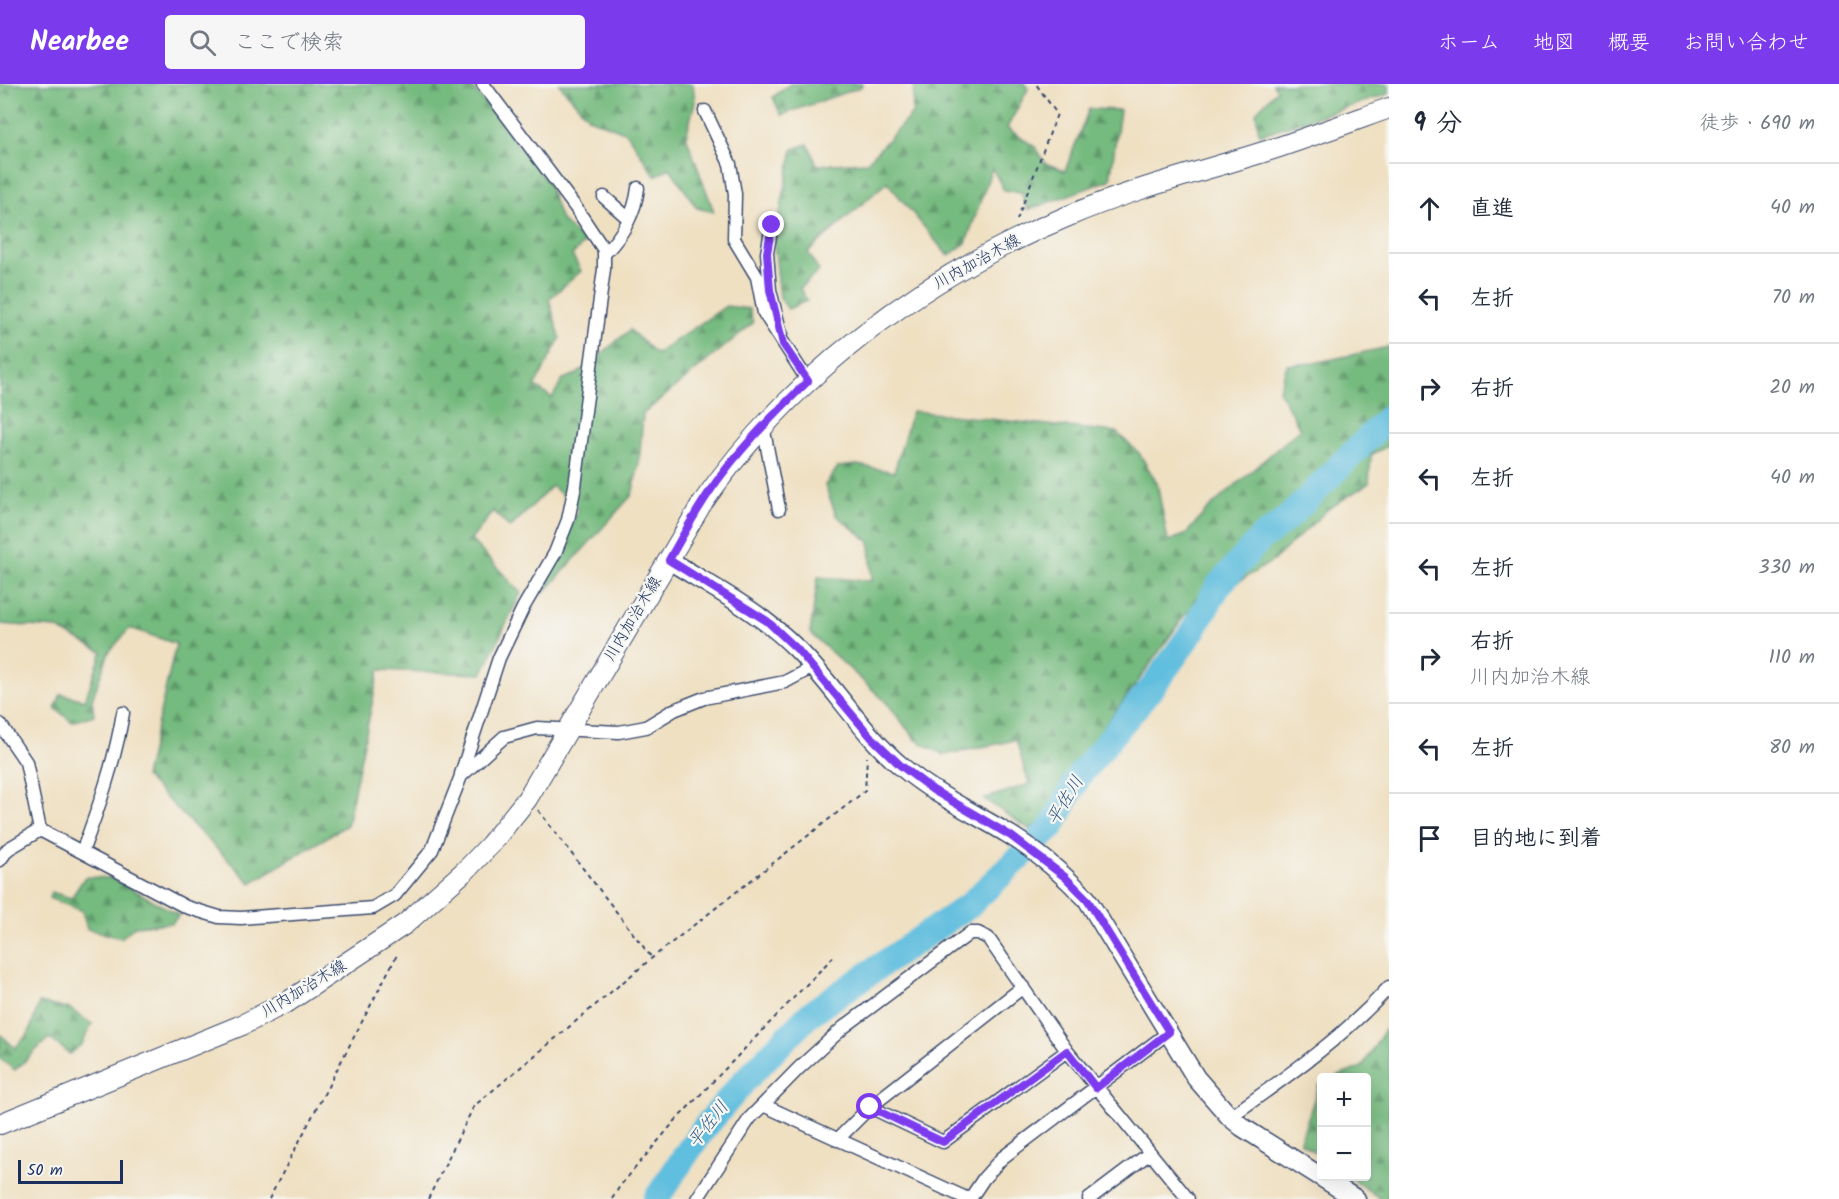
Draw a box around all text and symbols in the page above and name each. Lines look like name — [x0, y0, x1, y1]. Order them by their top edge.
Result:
search box — [165, 15, 585, 69]
text: Nearbee — [30, 20, 129, 65]
icon: search — [186, 26, 219, 59]
text: ここで検索 — [234, 26, 344, 61]
text: ホーム — [1438, 27, 1500, 60]
text: 地図 — [1533, 27, 1575, 60]
text: 概要 — [1608, 27, 1650, 60]
text: お問い合わせ — [1683, 27, 1809, 60]
text: 9 分 — [1413, 103, 1462, 145]
text: 徒歩 · 690 m — [1699, 108, 1815, 140]
icon: ahead — [1413, 192, 1446, 225]
text: 直進 — [1470, 192, 1514, 227]
text: 40 m — [1770, 192, 1815, 224]
route end — [758, 211, 784, 237]
street label: 川内加治木線 — [929, 228, 1025, 296]
icon: left — [1413, 282, 1446, 315]
text: 左折 — [1470, 282, 1514, 317]
text: 70 m — [1772, 282, 1815, 314]
icon: right — [1413, 372, 1446, 405]
text: 右折 — [1470, 372, 1514, 407]
text: 20 m — [1769, 372, 1815, 404]
icon: left — [1413, 462, 1446, 495]
text: 左折 — [1470, 462, 1514, 497]
text: 40 m — [1770, 462, 1815, 494]
icon: left — [1413, 552, 1446, 585]
text: 左折 — [1470, 552, 1514, 587]
text: 330 m — [1758, 552, 1815, 584]
street label: 川内加治木線 — [598, 571, 668, 667]
text: 右折 — [1470, 625, 1514, 660]
icon: right — [1413, 642, 1446, 675]
text: 110 m — [1769, 642, 1815, 674]
text: 川内加治木線 — [1470, 662, 1590, 694]
icon: left — [1413, 732, 1446, 765]
text: 左折 — [1470, 732, 1514, 767]
text: 80 m — [1769, 732, 1815, 764]
water label: 平佐川 — [1040, 770, 1092, 832]
icon: arrive — [1413, 822, 1446, 855]
text: 目的地に到着 — [1470, 822, 1602, 857]
street label: 川内加治木線 — [256, 954, 352, 1024]
map controls — [1317, 1073, 1371, 1181]
button: + — [1317, 1073, 1371, 1127]
route start — [856, 1093, 882, 1119]
water label: 平佐川 — [681, 1095, 737, 1155]
button: − — [1317, 1127, 1371, 1181]
scale bar — [18, 1157, 123, 1184]
text: 50 m — [27, 1158, 63, 1183]

